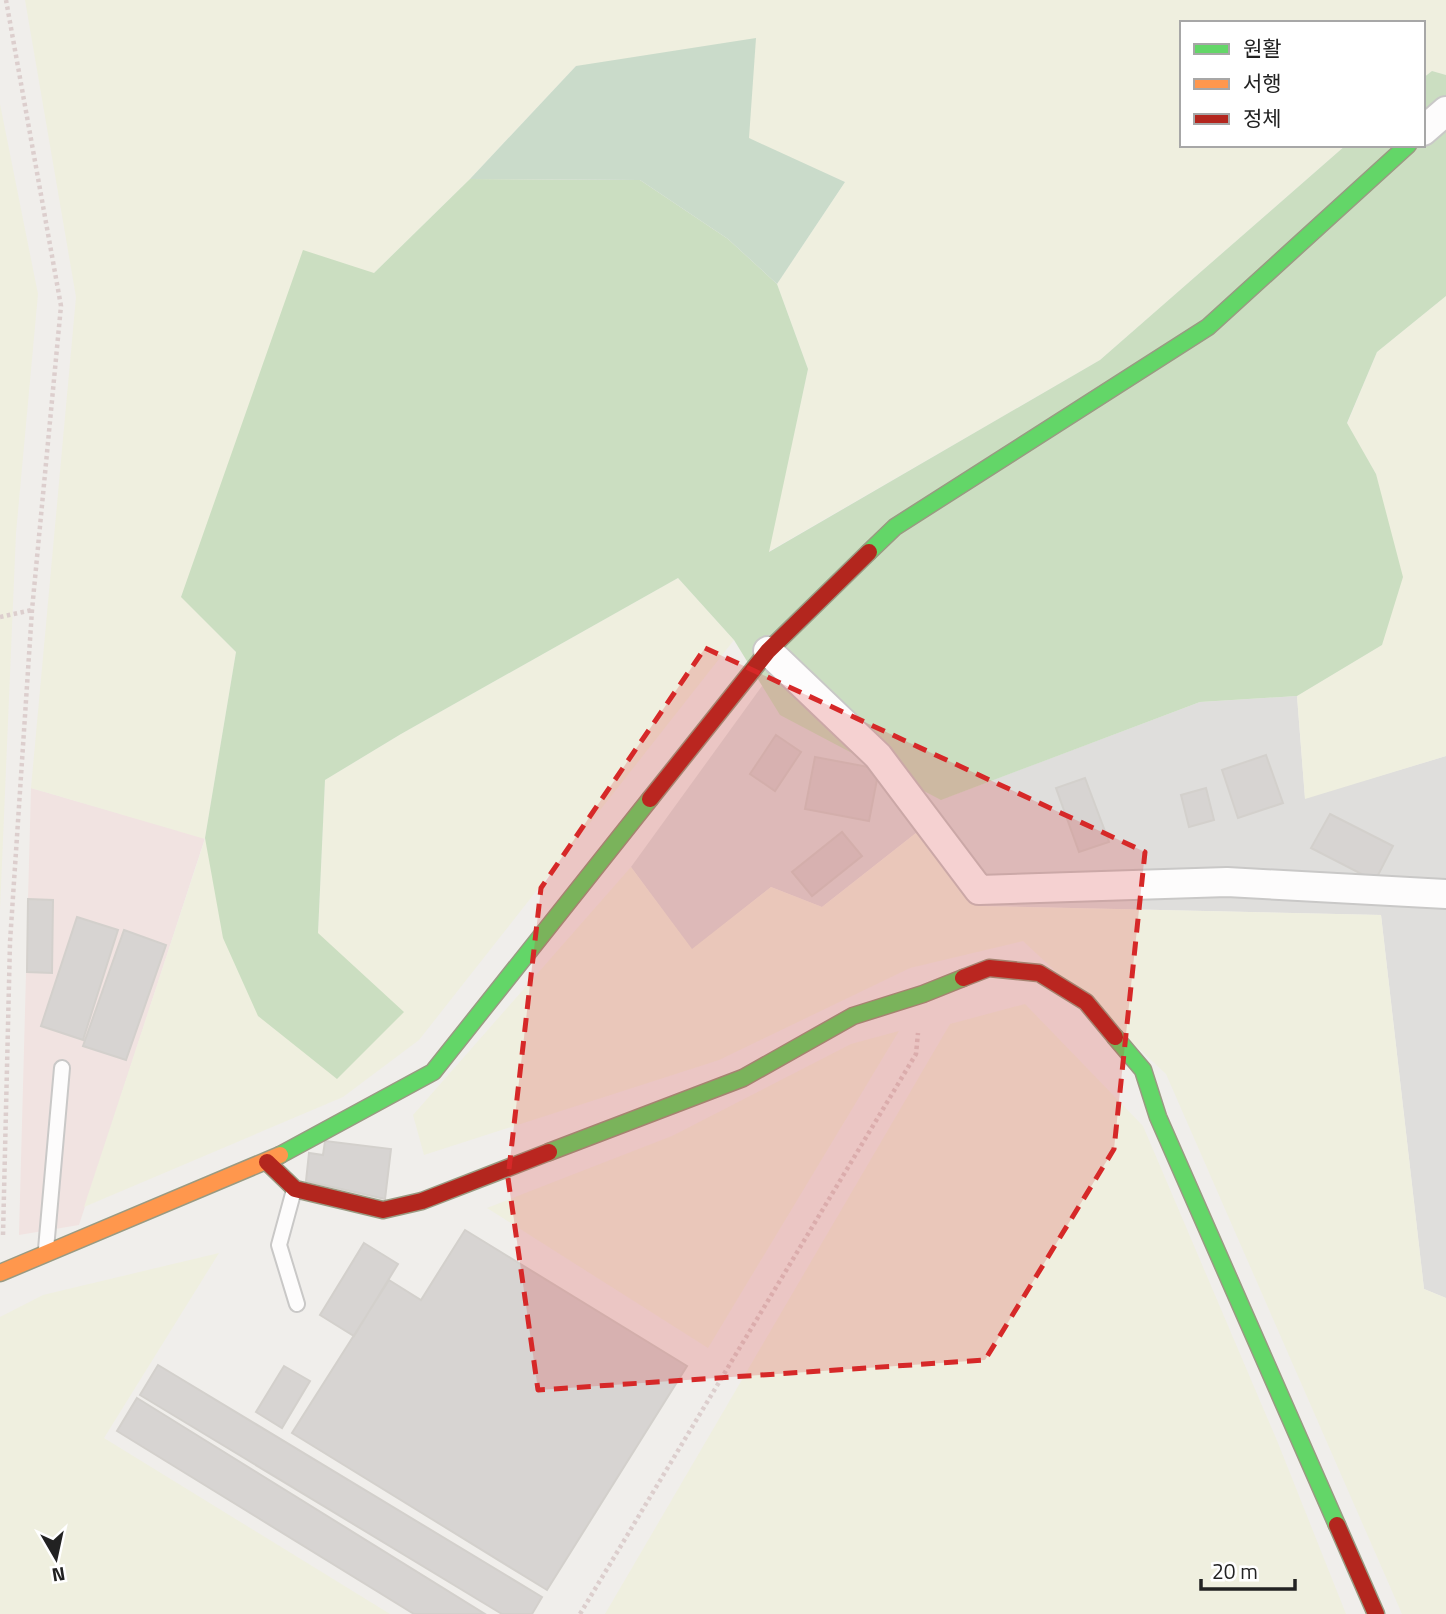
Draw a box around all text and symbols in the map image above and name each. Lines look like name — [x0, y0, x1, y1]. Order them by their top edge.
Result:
legend — [1180, 21, 1425, 147]
text: 원활 — [1243, 32, 1282, 64]
text: 서행 — [1243, 67, 1282, 99]
text: 정체 — [1243, 102, 1282, 134]
north arrow — [21, 1523, 91, 1593]
scale bar — [1201, 1548, 1296, 1592]
text: 20 m — [1212, 1555, 1258, 1587]
text: N — [50, 1560, 68, 1591]

